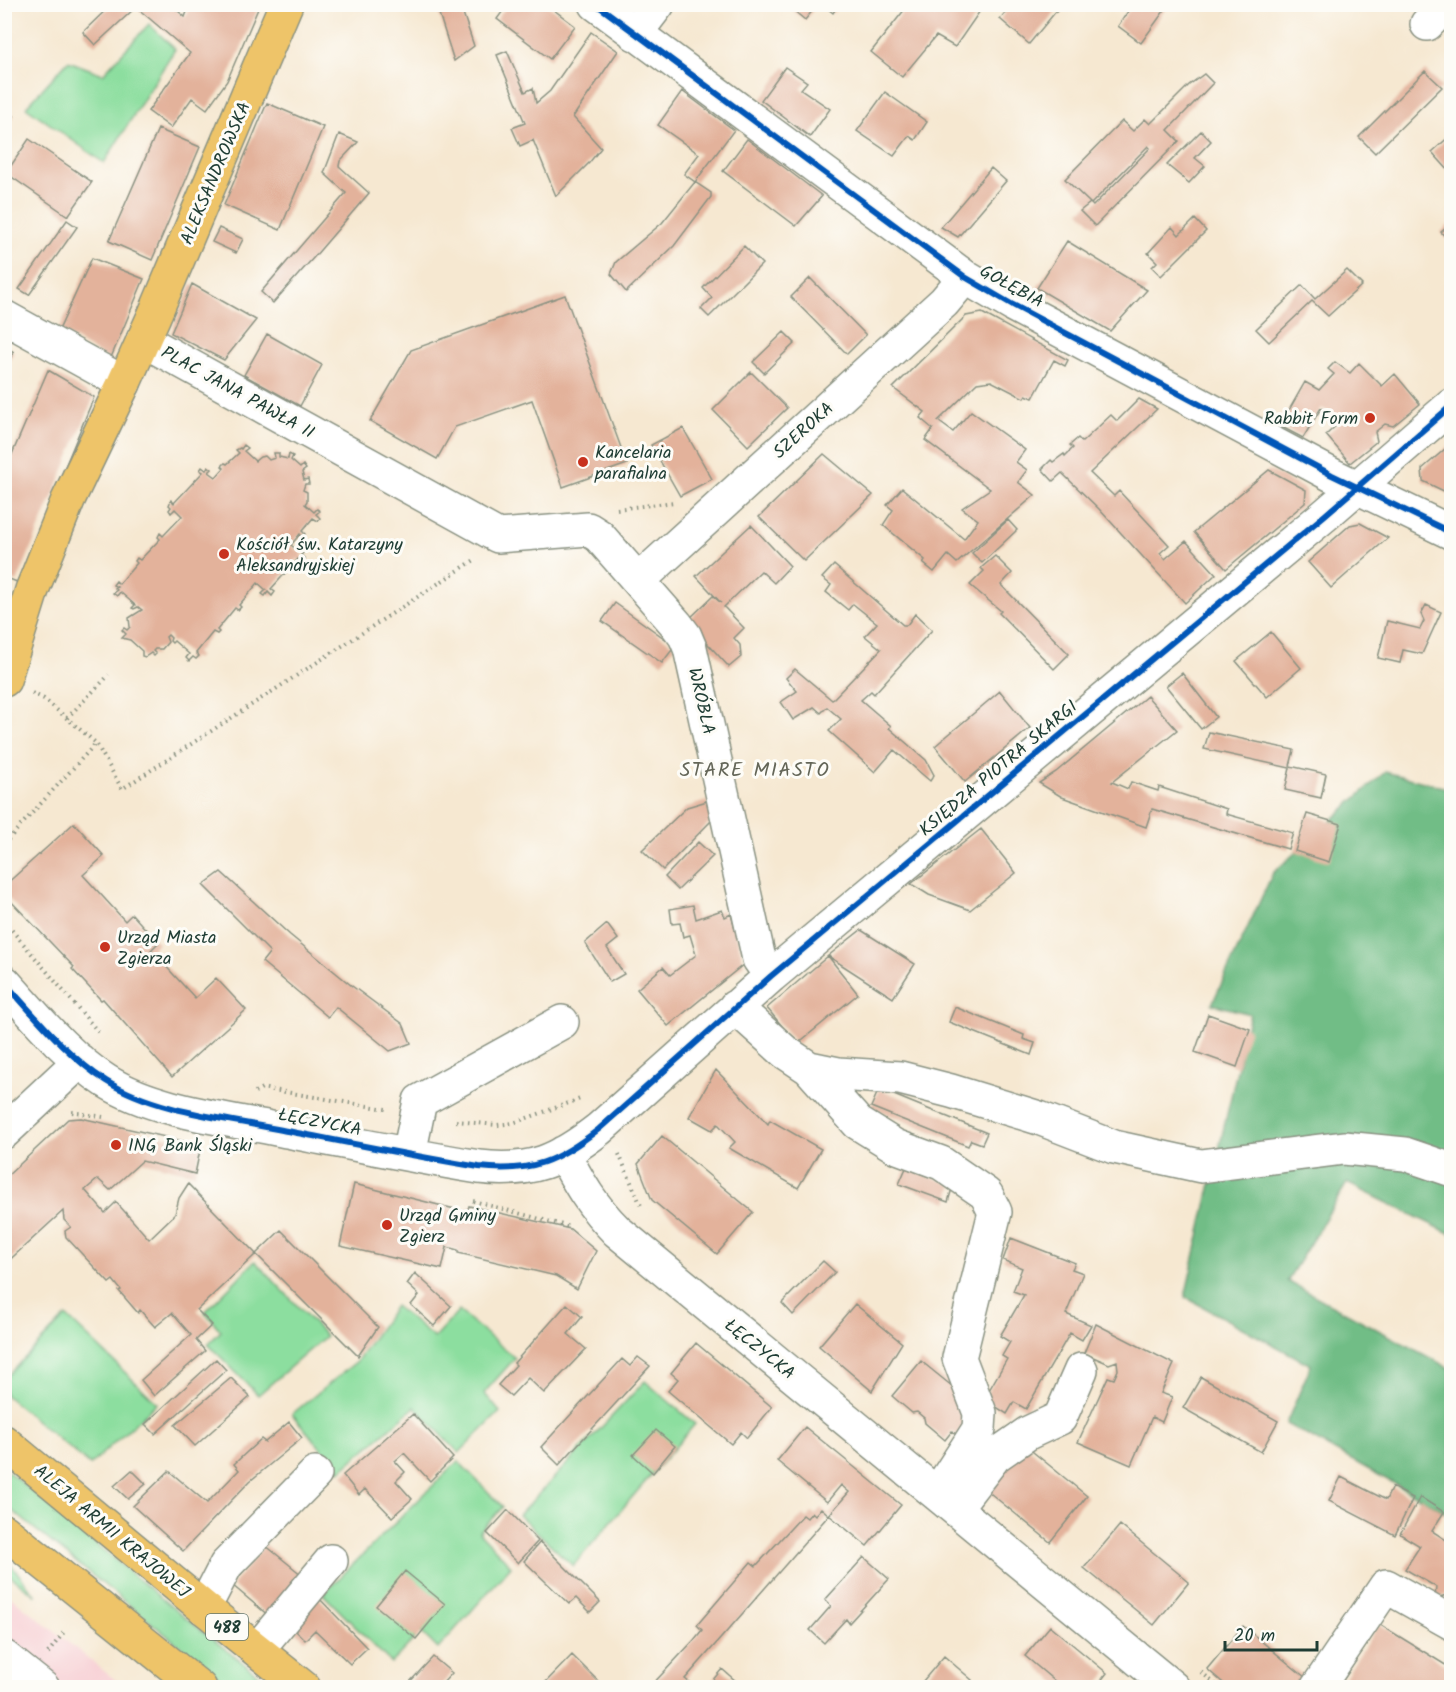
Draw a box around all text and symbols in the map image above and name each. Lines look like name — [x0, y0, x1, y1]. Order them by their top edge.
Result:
street label: ALEKSANDROWSKA — [173, 97, 260, 250]
street label: GOŁĘBIA — [974, 258, 1049, 317]
street label: PLAC JANA PAWŁA II — [155, 339, 319, 448]
street label: SZEROKA — [767, 395, 841, 467]
place label: Rabbit Form — [1264, 405, 1358, 434]
marker: Rabbit Form — [1363, 411, 1377, 425]
place label: Kancelaria parafialna — [594, 439, 671, 489]
marker: Kancelaria parafialna — [576, 455, 590, 469]
place label: Kościół św. Katarzyny Aleksandryjskiej — [236, 531, 403, 581]
marker: Kościół św. Katarzyny Aleksandryjskiej — [217, 547, 231, 561]
street label: WRÓBLA — [679, 665, 722, 738]
street label: KSIĘDZA PIOTRA SKARGI — [913, 694, 1085, 845]
district label: STARE MIASTO — [680, 755, 830, 787]
place label: Urząd Miasta Zgierza — [117, 924, 216, 974]
marker: Urząd Miasta Zgierza — [98, 940, 112, 954]
street label: ŁĘCZYCKA — [276, 1101, 364, 1146]
place label: ING Bank Śląski — [128, 1132, 253, 1161]
marker: ING Bank Śląski — [109, 1138, 123, 1152]
place label: Urząd Gminy Zgierz — [399, 1202, 497, 1252]
marker: Urząd Gminy Zgierz — [380, 1218, 394, 1232]
street label: ŁĘCZYCKA — [717, 1312, 801, 1388]
street label: ALEJA ARMII KRAJOWEJ — [26, 1458, 196, 1607]
road number: 488 — [206, 1614, 248, 1640]
scale bar — [1225, 1614, 1316, 1652]
text: 20 m — [1234, 1622, 1275, 1651]

